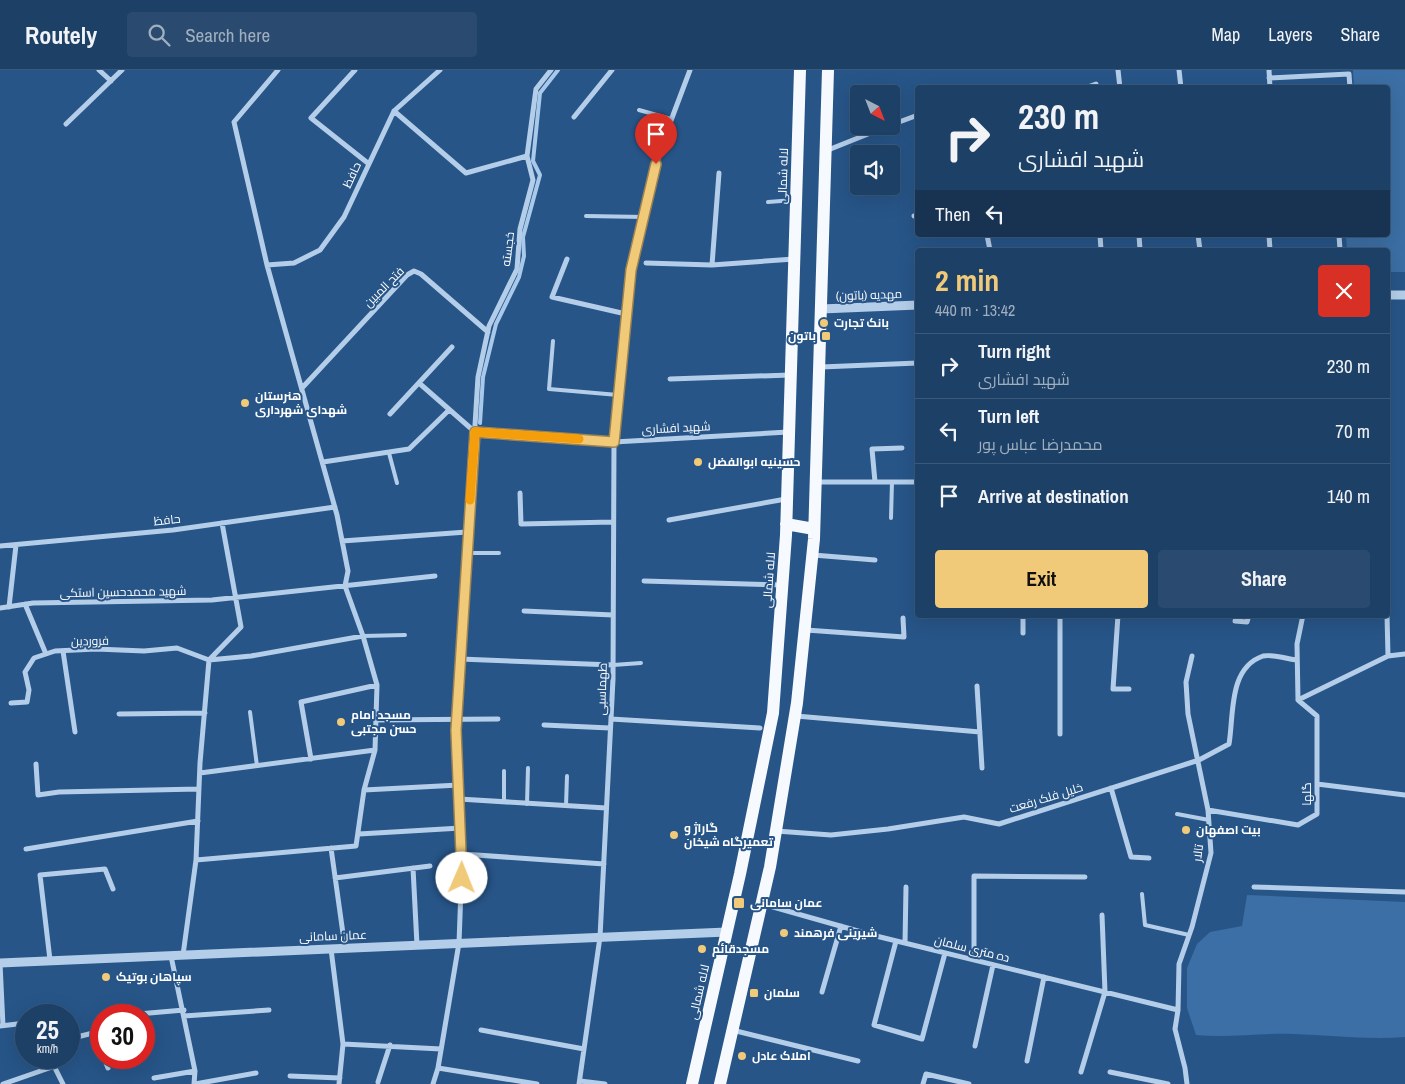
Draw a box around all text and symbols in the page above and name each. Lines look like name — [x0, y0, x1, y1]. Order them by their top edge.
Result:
search box — [127, 12, 477, 57]
text: Routely — [25, 19, 97, 51]
icon: search — [145, 21, 173, 49]
text: Search here — [185, 22, 270, 48]
text: Map — [1212, 22, 1240, 47]
text: Layers — [1268, 22, 1313, 47]
text: Share — [1341, 22, 1380, 47]
north arrow — [850, 85, 900, 135]
map controls — [850, 85, 900, 195]
text: 230 m — [1018, 93, 1099, 140]
icon: right — [935, 105, 1000, 170]
pin — [635, 113, 677, 164]
icon: arrive — [642, 120, 670, 148]
text: شهید افشاری — [1018, 144, 1144, 174]
button: sound — [850, 145, 900, 195]
street label: لاله شمالی — [774, 148, 792, 204]
street label: حافظ — [339, 159, 365, 191]
icon: left — [981, 200, 1009, 228]
text: Then — [935, 201, 971, 227]
street label: خجسته — [498, 231, 518, 267]
text: 2 min — [935, 260, 999, 300]
street label: فتح المبین — [360, 263, 408, 311]
button: close — [1318, 265, 1370, 317]
street label: مهدیه (باتون) — [836, 286, 902, 304]
text: 440 m · 13:42 — [935, 299, 1015, 321]
place label: بانک تجارت — [834, 315, 889, 331]
marker: بانک تجارت — [818, 317, 830, 329]
place label: باتون — [788, 328, 816, 344]
marker: باتون — [820, 330, 832, 342]
text: Turn right — [978, 338, 1050, 364]
icon: right — [935, 352, 963, 380]
text: 230 m — [1327, 353, 1370, 379]
text: شهید افشاری — [978, 368, 1070, 390]
place label: هنرستان شهدای شهرداری — [255, 388, 347, 418]
marker: هنرستان شهدای شهرداری — [239, 397, 251, 409]
text: Turn left — [978, 403, 1039, 429]
icon: left — [935, 417, 963, 445]
street label: شهید افشاری — [641, 418, 711, 438]
text: 70 m — [1335, 418, 1370, 444]
text: محمدرضا عباس پور — [978, 433, 1103, 455]
place label: حسینیه ابوالفضل — [708, 454, 801, 470]
marker: حسینیه ابوالفضل — [692, 456, 704, 468]
icon: arrive — [935, 482, 963, 510]
text: Arrive at destination — [978, 483, 1129, 509]
text: 140 m — [1327, 483, 1370, 509]
street label: حافظ — [153, 511, 181, 529]
button: Exit — [935, 550, 1148, 608]
button: Share — [1158, 550, 1370, 608]
street label: لاله شمالی — [759, 551, 779, 609]
street label: شهید محمدحسین استکی — [59, 583, 187, 601]
street label: فروردین — [71, 633, 109, 649]
street label: طهماسبی — [593, 662, 611, 716]
place label: مسجد امام حسن مجتبی — [351, 707, 417, 737]
marker: مسجد امام حسن مجتبی — [335, 716, 347, 728]
street label: خلیل فلک رفعت — [1007, 779, 1085, 817]
street label: گلها — [1299, 782, 1315, 806]
place label: گاراژ و تعمیرگاه شیخان — [684, 820, 774, 850]
place label: بيت اصفهان — [1196, 822, 1261, 838]
marker: بيت اصفهان — [1180, 824, 1192, 836]
marker: گاراژ و تعمیرگاه شیخان — [668, 829, 680, 841]
street label: تالار — [1189, 842, 1207, 864]
position arrow — [435, 851, 487, 903]
place label: عمان سامانی — [750, 895, 822, 911]
marker: عمان سامانی — [732, 896, 746, 910]
place label: شیرینی فرهمند — [794, 925, 877, 941]
street label: عمان سامانی — [299, 927, 367, 945]
marker: شیرینی فرهمند — [778, 927, 790, 939]
street label: ده متری سلمان — [933, 932, 1012, 966]
place label: مسجدقائم — [712, 941, 769, 957]
marker: مسجدقائم — [696, 943, 708, 955]
street label: لاله شمالی — [685, 963, 713, 1021]
place label: سپاهان بوتیک — [116, 969, 192, 986]
marker: سپاهان بوتیک — [100, 971, 112, 983]
place label: سلمان — [764, 985, 800, 1001]
marker: سلمان — [748, 987, 760, 999]
speed limit sign: 30 — [90, 1004, 155, 1069]
text: 25 — [36, 1013, 59, 1047]
text: km/h — [37, 1041, 58, 1057]
place label: املاک عادل — [752, 1048, 811, 1064]
marker: املاک عادل — [736, 1050, 748, 1062]

